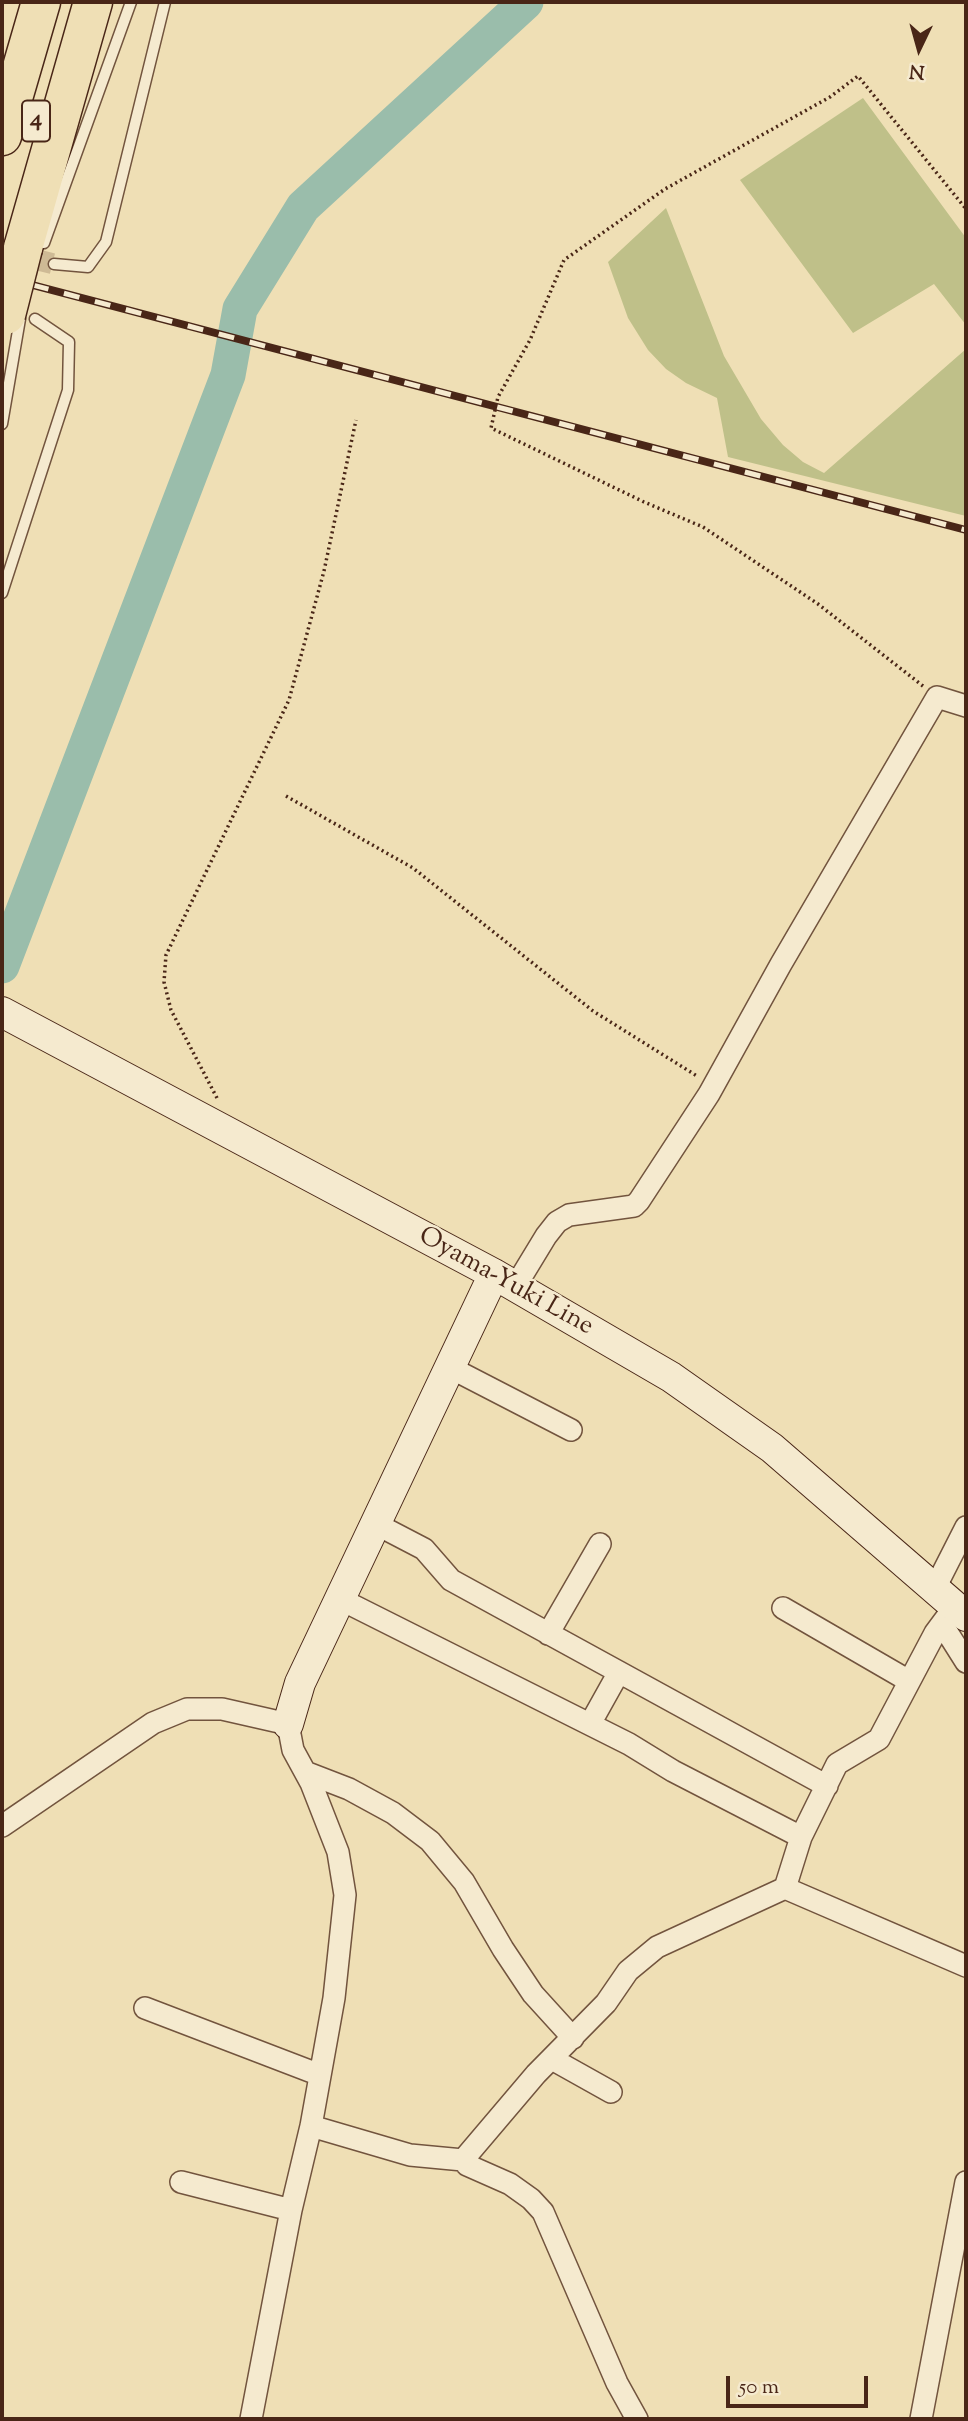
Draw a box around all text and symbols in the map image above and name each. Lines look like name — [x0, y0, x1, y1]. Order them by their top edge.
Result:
north arrow — [884, 14, 954, 84]
text: N — [908, 56, 926, 85]
road number: 4 — [22, 100, 50, 141]
street label: Oyama-Yuki Line — [412, 1222, 598, 1344]
scale bar — [730, 2362, 872, 2406]
text: 50 m — [739, 2373, 779, 2403]

